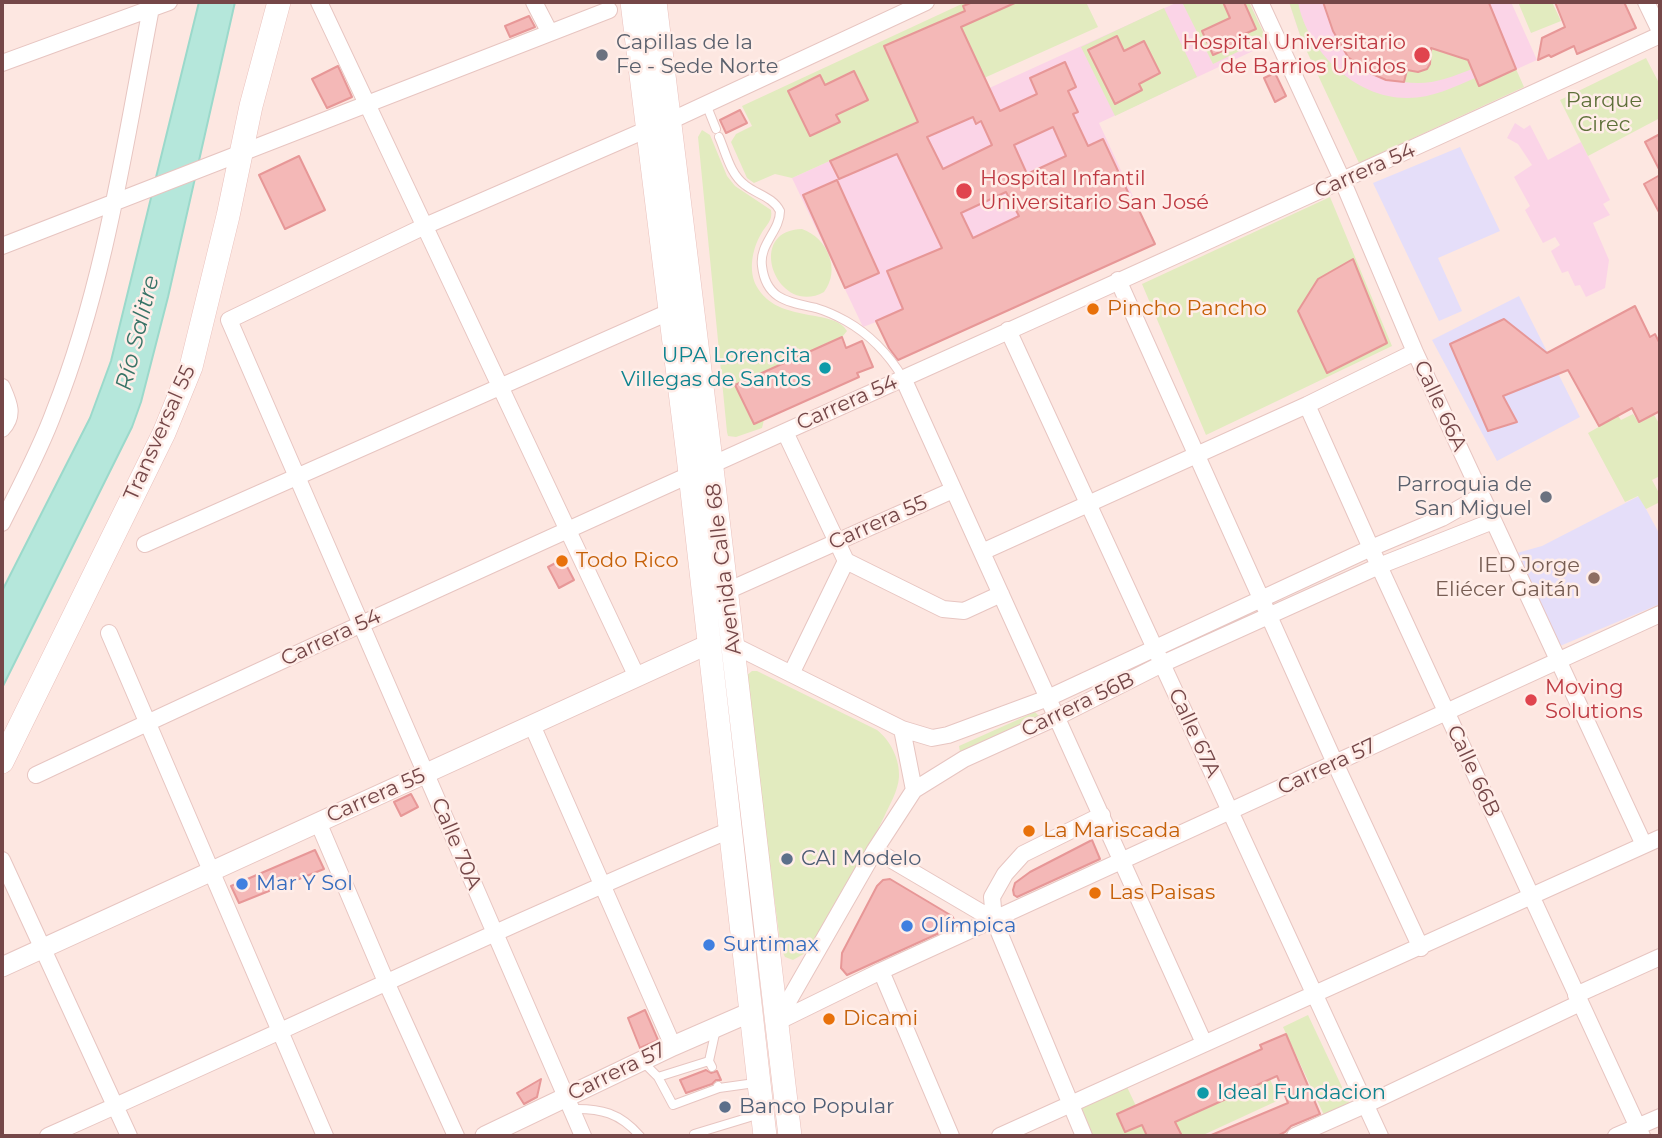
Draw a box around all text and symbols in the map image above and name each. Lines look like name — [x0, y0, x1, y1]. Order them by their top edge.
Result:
place label: Capillas de la Fe - Sede Norte — [616, 30, 778, 80]
place label: Hospital Universitario de Barrios Unidos — [1182, 30, 1406, 80]
marker: Hospital Universitario de Barrios Unidos — [1412, 45, 1432, 65]
marker: Capillas de la Fe - Sede Norte — [594, 47, 610, 63]
park label: Parque Cirec — [1566, 88, 1642, 138]
street label: Carrera 54 — [1311, 138, 1419, 204]
place label: Hospital Infantil Universitario San José — [980, 166, 1209, 216]
marker: Hospital Infantil Universitario San José — [954, 181, 974, 201]
water label: Río Salitre — [110, 273, 166, 393]
place label: Pincho Pancho — [1107, 296, 1267, 322]
marker: Pincho Pancho — [1085, 301, 1101, 317]
place label: UPA Lorencita Villegas de Santos — [621, 343, 811, 393]
street label: Calle 66A — [1408, 357, 1472, 455]
marker: UPA Lorencita Villegas de Santos — [817, 360, 833, 376]
street label: Transversal 55 — [119, 361, 201, 505]
street label: Carrera 54 — [793, 370, 901, 436]
place label: Parroquia de San Miguel — [1396, 472, 1532, 522]
street label: Avenida Calle 68 — [701, 482, 747, 656]
marker: Parroquia de San Miguel — [1538, 489, 1554, 505]
street label: Carrera 55 — [825, 490, 931, 556]
place label: Todo Rico — [576, 548, 679, 574]
marker: Todo Rico — [554, 553, 570, 569]
place label: IED Jorge Eliécer Gaitán — [1435, 553, 1580, 603]
marker: IED Jorge Eliécer Gaitán — [1586, 570, 1602, 586]
street label: Carrera 54 — [277, 604, 385, 672]
street label: Carrera 56B — [1018, 667, 1138, 743]
place label: Moving Solutions — [1545, 675, 1643, 725]
street label: Calle 67A — [1162, 685, 1226, 781]
marker: Moving Solutions — [1523, 692, 1539, 708]
street label: Calle 66B — [1441, 721, 1505, 821]
street label: Carrera 57 — [1274, 733, 1380, 801]
street label: Carrera 55 — [323, 763, 429, 829]
street label: Calle 70A — [425, 794, 487, 894]
place label: La Mariscada — [1043, 818, 1181, 844]
marker: La Mariscada — [1021, 823, 1037, 839]
place label: CAI Modelo — [801, 846, 921, 872]
marker: CAI Modelo — [779, 851, 795, 867]
place label: Mar Y Sol — [256, 871, 353, 897]
marker: Mar Y Sol — [234, 876, 250, 892]
place label: Las Paisas — [1109, 880, 1215, 906]
marker: Las Paisas — [1087, 885, 1103, 901]
place label: Olímpica — [921, 913, 1016, 939]
marker: Olímpica — [899, 918, 915, 934]
place label: Surtimax — [723, 932, 819, 958]
marker: Surtimax — [701, 937, 717, 953]
place label: Dicami — [843, 1006, 918, 1032]
marker: Dicami — [821, 1011, 837, 1027]
street label: Carrera 57 — [564, 1038, 670, 1106]
place label: Ideal Fundacion — [1217, 1080, 1386, 1106]
marker: Ideal Fundacion — [1195, 1085, 1211, 1101]
place label: Banco Popular — [739, 1094, 895, 1120]
marker: Banco Popular — [717, 1099, 733, 1115]

